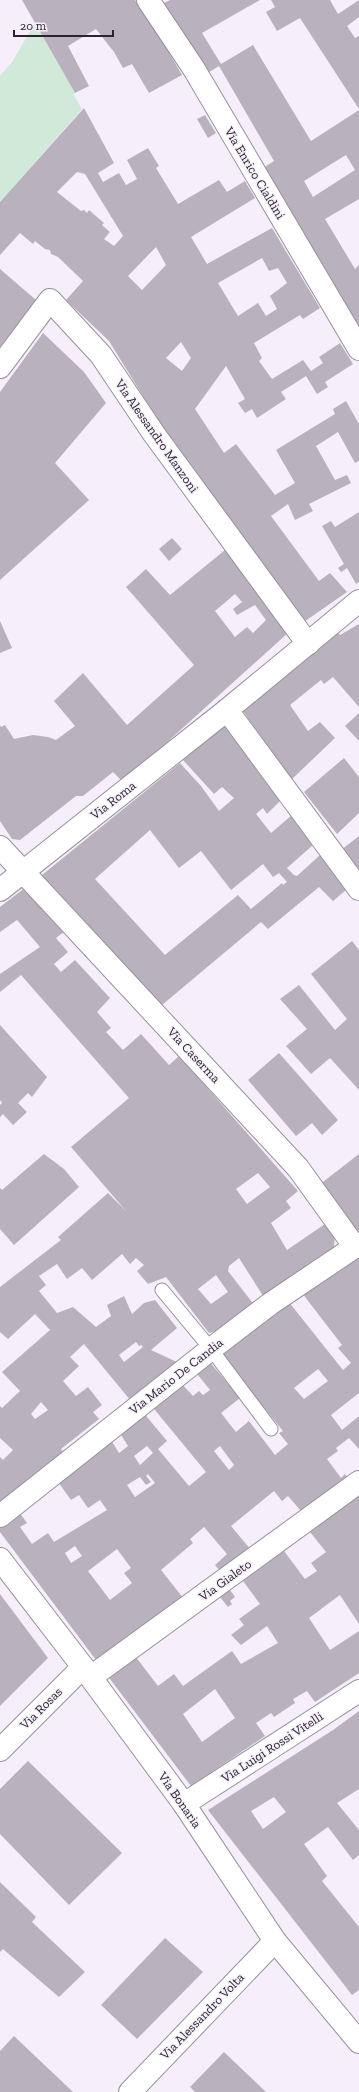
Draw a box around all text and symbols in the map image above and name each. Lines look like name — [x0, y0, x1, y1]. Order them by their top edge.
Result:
scale bar — [14, 12, 113, 38]
text: 20 m — [20, 19, 47, 33]
street label: Via Enrico Cialdini — [221, 123, 289, 222]
street label: Via Alessandro Manzoni — [112, 376, 202, 496]
street label: Via Roma — [87, 777, 139, 823]
street label: Via Caserma — [164, 1023, 224, 1086]
street label: Via Mario De Candia — [125, 1334, 226, 1418]
street label: Via Gialeto — [195, 1556, 254, 1605]
street label: Via Rosas — [16, 1684, 65, 1733]
street label: Via Luigi Rossi Vitelli — [218, 1708, 326, 1786]
street label: Via Bonaria — [155, 1768, 205, 1831]
street label: Via Alessandro Volta — [156, 1969, 248, 2063]

